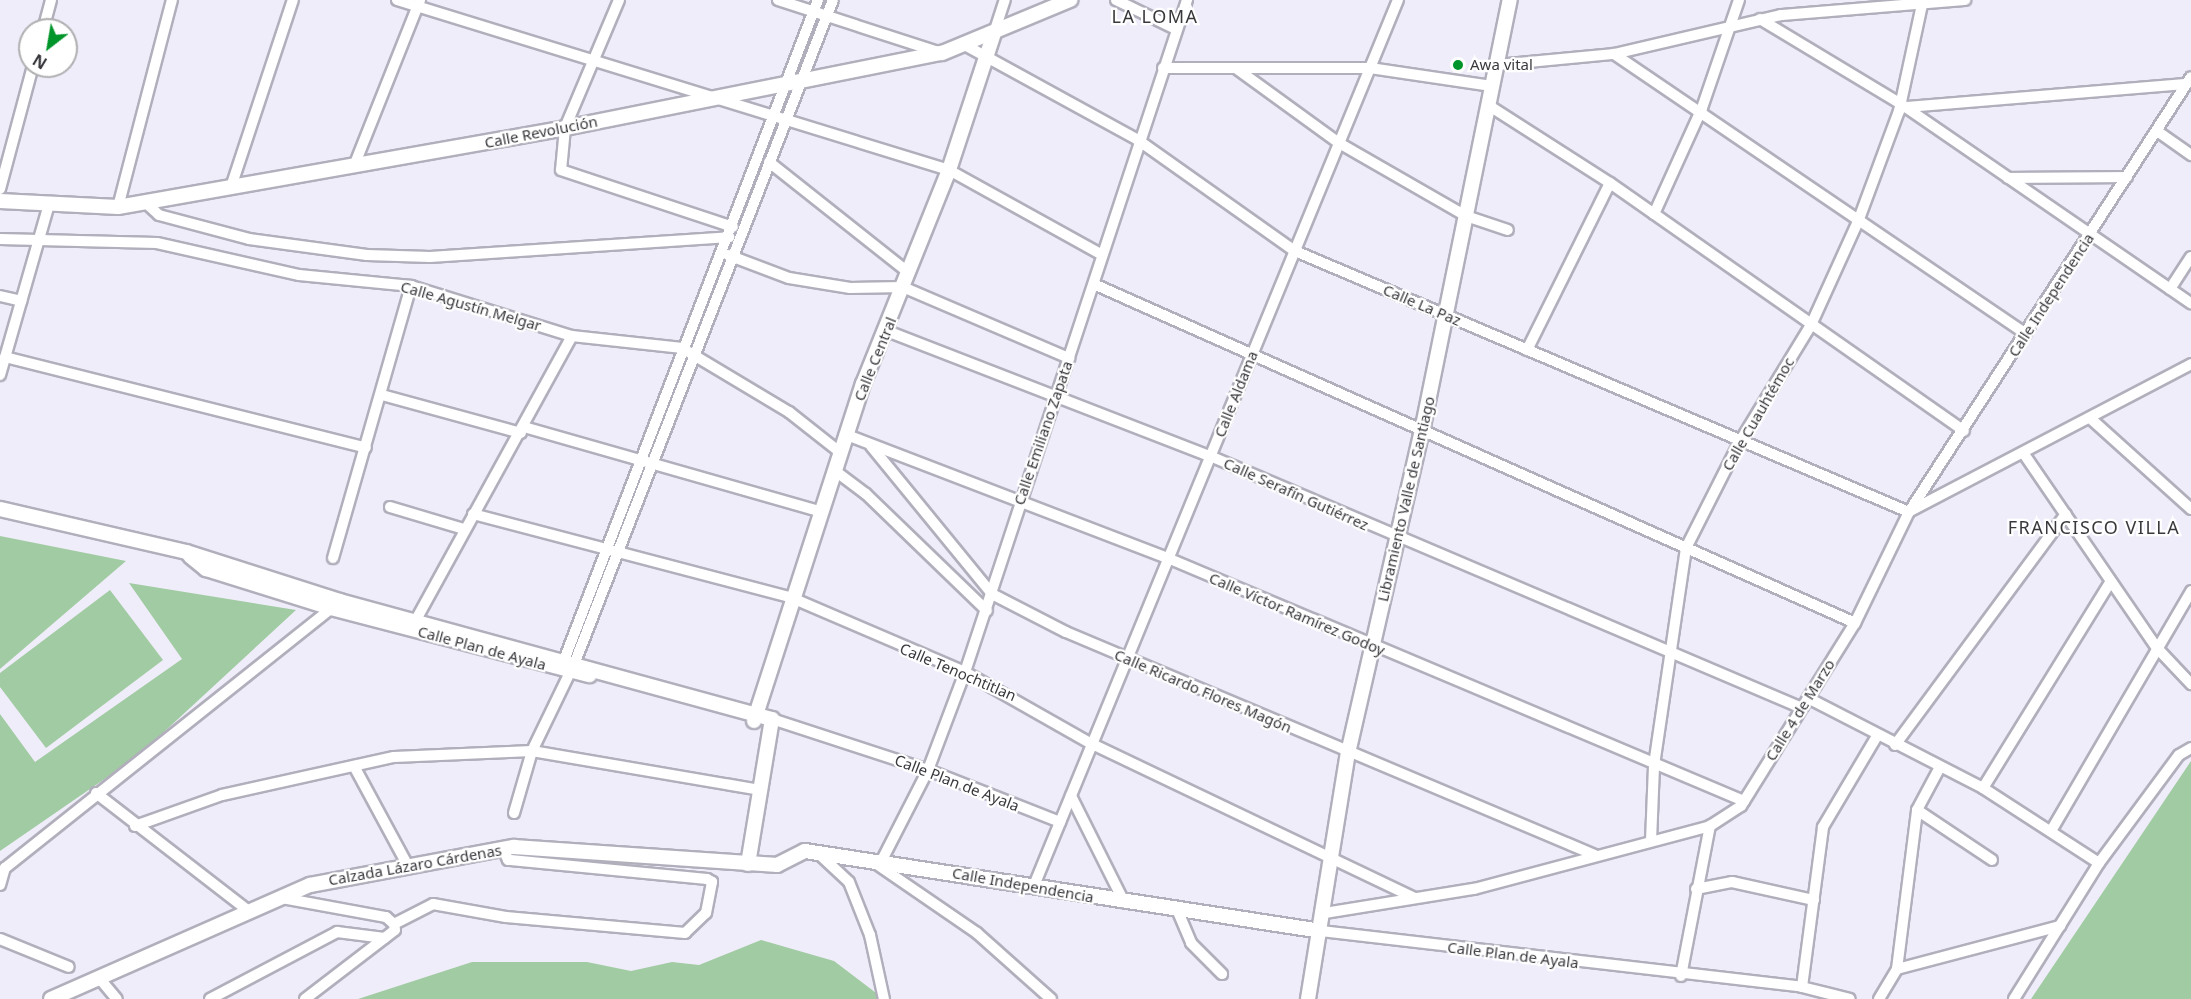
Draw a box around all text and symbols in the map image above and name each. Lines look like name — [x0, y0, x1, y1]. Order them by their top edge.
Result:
district label: LA LOMA — [1111, 5, 1199, 27]
north arrow — [18, 18, 78, 78]
text: N — [29, 49, 51, 74]
place label: Awa vital — [1470, 56, 1533, 74]
marker: Awa vital — [1451, 58, 1465, 72]
street label: Calle Revolución — [483, 112, 599, 152]
street label: Calle Independencia — [2004, 230, 2098, 360]
street label: Calle Agustín Melgar — [399, 277, 543, 335]
street label: Calle La Paz — [1380, 281, 1464, 329]
street label: Calle Central — [850, 314, 900, 404]
street label: Calle Aldama — [1211, 348, 1261, 440]
street label: Calle Cuauhtémoc — [1718, 354, 1798, 474]
street label: Calle Emiliano Zapata — [1010, 359, 1076, 507]
street label: Libramiento Valle de Santiago — [1374, 395, 1438, 603]
street label: Calle Serafín Gutiérrez — [1221, 454, 1371, 534]
district label: FRANCISCO VILLA — [2008, 516, 2180, 538]
street label: Calle Víctor Ramírez Godoy — [1206, 569, 1388, 659]
street label: Calle Plan de Ayala — [416, 622, 548, 674]
street label: Calle Tenochtitlan — [897, 639, 1019, 705]
street label: Calle Ricardo Flores Magón — [1112, 645, 1294, 737]
street label: Calle 4 de Marzo — [1762, 656, 1838, 764]
street label: Calle Plan de Ayala — [892, 751, 1022, 815]
street label: Calzada Lázaro Cárdenas — [327, 841, 503, 889]
street label: Calle Independencia — [951, 864, 1095, 906]
street label: Calle Plan de Ayala — [1446, 938, 1580, 972]

